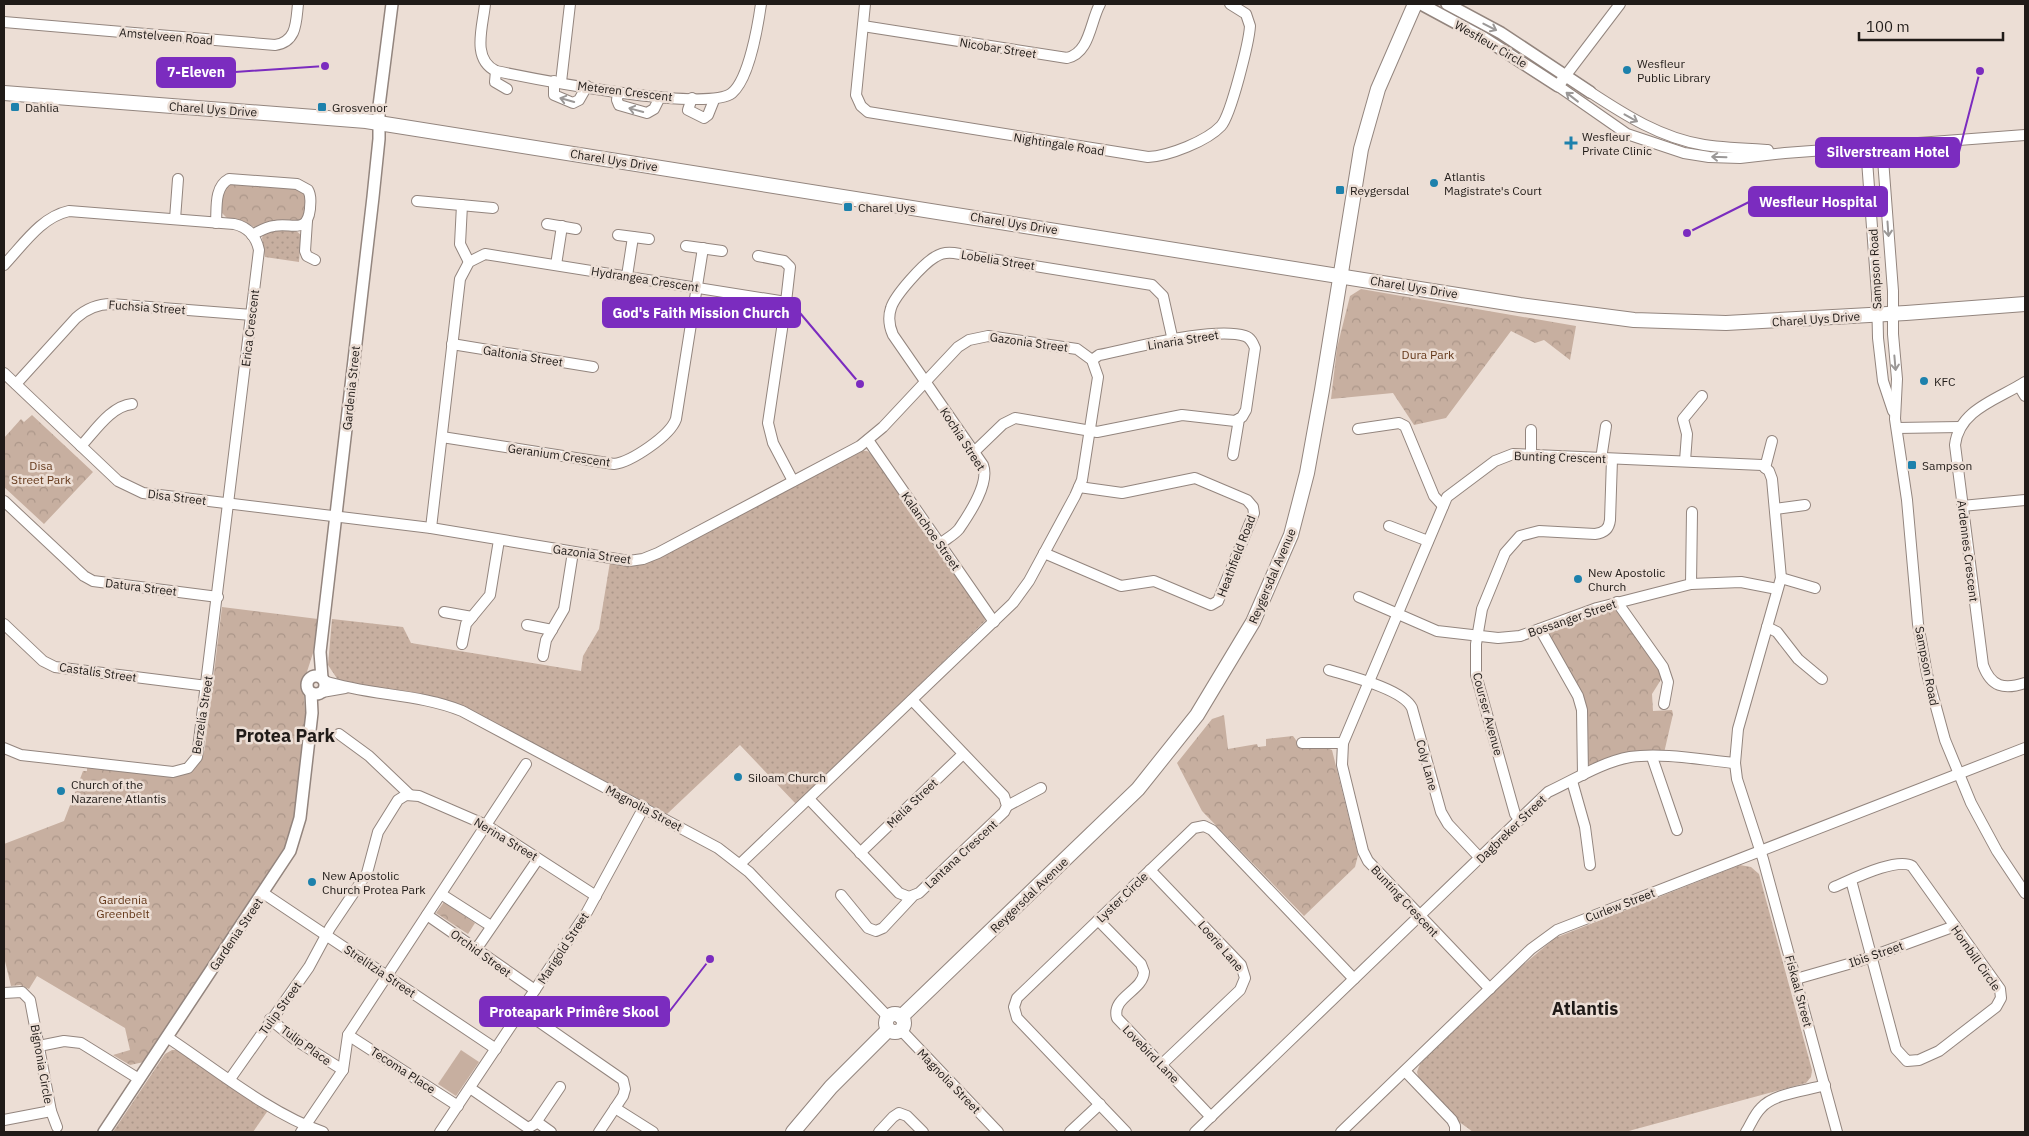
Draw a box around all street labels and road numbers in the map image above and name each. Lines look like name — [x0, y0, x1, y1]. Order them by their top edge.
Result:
street label: Wesfleur Circle — [1452, 17, 1530, 71]
street label: Amstelveen Road — [119, 24, 213, 48]
street label: Nicobar Street — [958, 35, 1038, 61]
street label: Meteren Crescent — [577, 78, 673, 104]
street label: Charel Uys Drive — [168, 98, 258, 120]
street label: Nightingale Road — [1013, 129, 1105, 159]
street label: Charel Uys Drive — [569, 146, 659, 174]
street label: Charel Uys Drive — [969, 209, 1059, 237]
street label: Sampson Road — [1865, 228, 1885, 310]
street label: Lobelia Street — [960, 247, 1036, 273]
street label: Hydrangea Crescent — [590, 263, 700, 295]
street label: Charel Uys Drive — [1369, 273, 1459, 301]
street label: Erica Crescent — [238, 289, 262, 367]
street label: Fuchsia Street — [108, 297, 186, 317]
street label: Charel Uys Drive — [1771, 308, 1861, 330]
street label: Linaria Street — [1146, 327, 1220, 353]
street label: Gazonia Street — [989, 329, 1069, 355]
street label: Galtonia Street — [482, 342, 564, 370]
street label: Gardenia Street — [339, 345, 363, 431]
street label: Kochia Street — [937, 405, 989, 473]
street label: Geranium Crescent — [507, 440, 611, 470]
street label: Bunting Crescent — [1514, 448, 1606, 466]
street label: Disa Street — [147, 486, 207, 508]
street label: Kalanchoe Street — [898, 489, 964, 573]
street label: Ardennes Crescent — [1954, 499, 1982, 603]
street label: Heathfield Road — [1213, 513, 1259, 599]
street label: Reygersdal Avenue — [1245, 526, 1299, 626]
street label: Gazonia Street — [552, 541, 632, 567]
street label: Datura Street — [104, 575, 178, 599]
street label: Bossanger Street — [1526, 596, 1618, 640]
street label: Sampson Road — [1912, 625, 1942, 707]
street label: Castalis Street — [58, 659, 138, 685]
street label: Courser Avenue — [1470, 671, 1506, 757]
street label: Berzelia Street — [188, 675, 216, 755]
street label: Coly Lane — [1413, 738, 1441, 792]
street label: Melia Street — [883, 775, 941, 831]
street label: Magnolia Street — [603, 782, 685, 834]
street label: Dagbreker Street — [1473, 792, 1549, 866]
street label: Nerina Street — [472, 814, 540, 864]
street label: Lantana Crescent — [922, 817, 1000, 891]
street label: Reygersdal Avenue — [987, 854, 1071, 936]
street label: Bunting Crescent — [1368, 862, 1442, 940]
street label: Lyster Circle — [1093, 868, 1151, 925]
street label: Curlew Street — [1583, 885, 1657, 925]
street label: Gardenia Street — [206, 895, 266, 973]
street label: Marigold Street — [534, 909, 592, 987]
street label: Loerie Lane — [1195, 918, 1247, 975]
street label: Hornbill Circle — [1948, 922, 2004, 994]
street label: Orchid Street — [448, 926, 514, 980]
street label: Ibis Street — [1847, 938, 1905, 970]
street label: Strelitzia Street — [341, 941, 419, 1001]
street label: Fiskaal Street — [1782, 953, 1816, 1029]
street label: Tulip Street — [256, 978, 304, 1038]
street label: Tulip Place — [278, 1022, 334, 1069]
street label: Lovebird Lane — [1120, 1022, 1183, 1086]
street label: Bignonia Circle — [28, 1023, 56, 1105]
street label: Tecoma Place — [368, 1043, 439, 1097]
street label: Magnolia Street — [914, 1045, 984, 1117]

